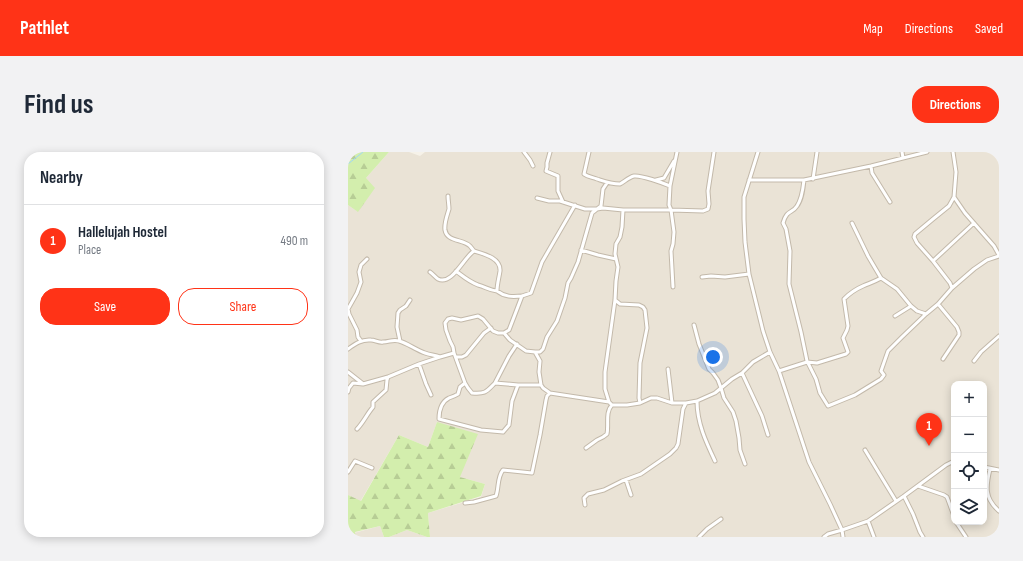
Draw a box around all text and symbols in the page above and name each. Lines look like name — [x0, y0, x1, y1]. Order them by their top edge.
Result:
text: Pathlet — [20, 17, 69, 40]
text: Map — [863, 20, 883, 37]
text: Directions — [905, 20, 953, 37]
text: Saved — [975, 20, 1003, 37]
button: Directions — [912, 86, 999, 123]
text: Find us — [24, 88, 93, 121]
text: Nearby — [40, 168, 83, 188]
text: Hallelujah Hostel — [78, 223, 167, 242]
text: 1 — [50, 233, 56, 249]
text: 490 m — [281, 233, 308, 249]
text: Place — [78, 242, 101, 258]
button: Save — [40, 288, 170, 325]
button: Share — [178, 288, 308, 325]
your location — [703, 347, 723, 367]
map controls — [951, 381, 987, 525]
button: + — [951, 381, 987, 417]
pin: 1 — [916, 413, 942, 446]
button: − — [951, 417, 987, 453]
button: locate — [951, 453, 987, 489]
button: layers — [951, 489, 987, 525]

